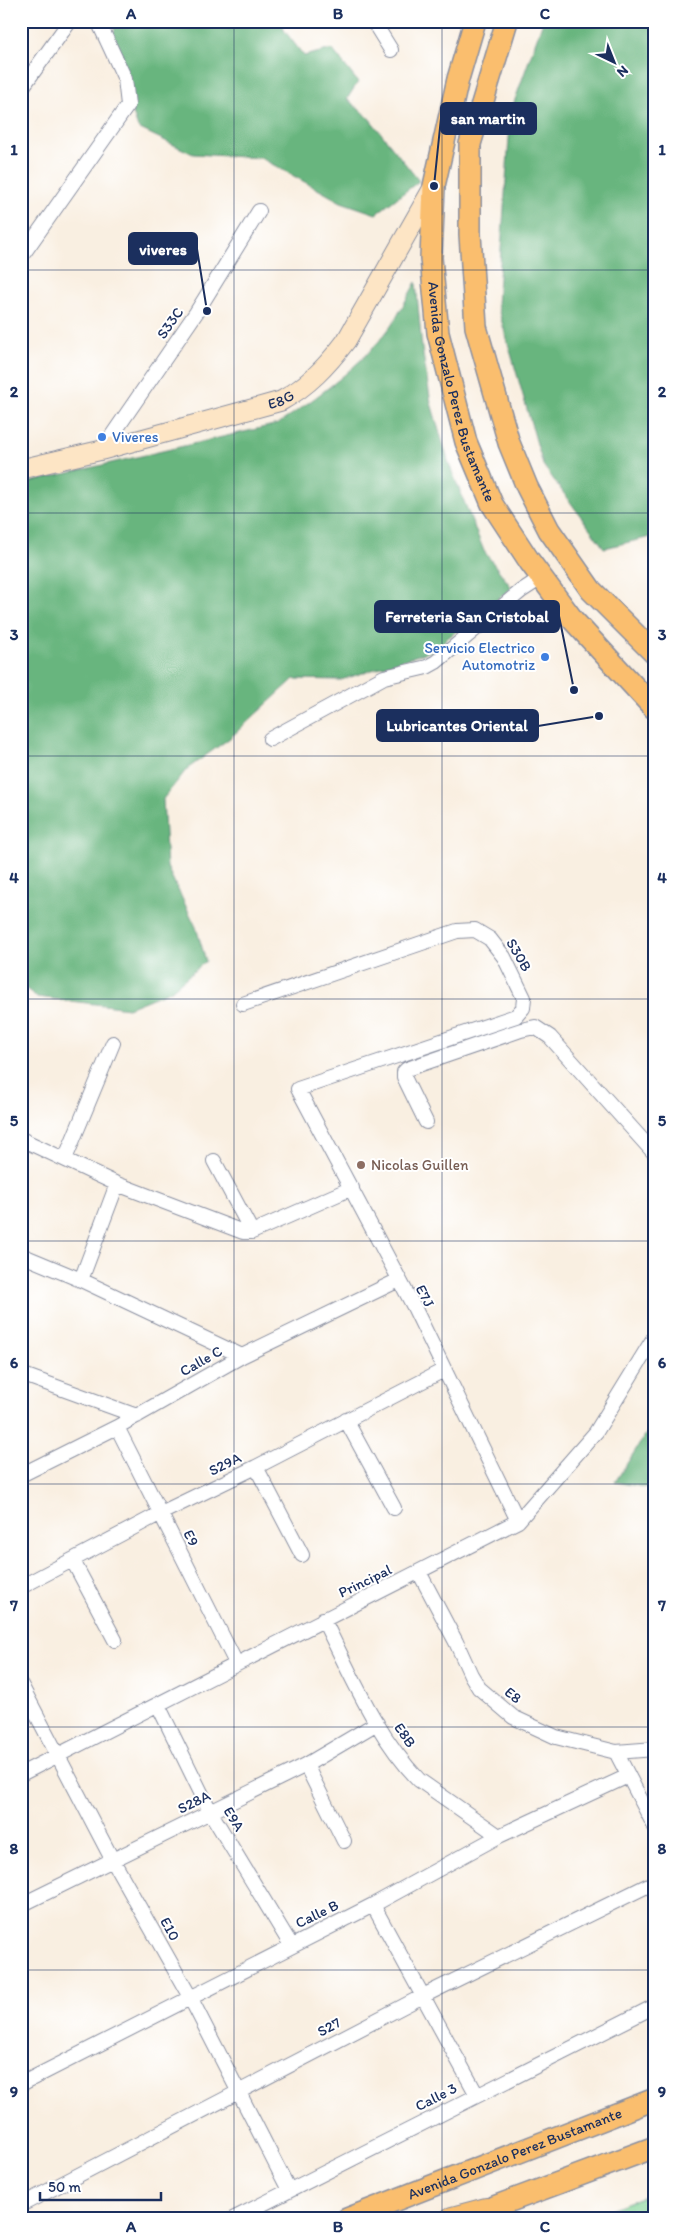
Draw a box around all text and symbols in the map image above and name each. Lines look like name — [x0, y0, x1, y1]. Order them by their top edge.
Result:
text: A — [125, 4, 137, 23]
text: B — [333, 4, 344, 23]
text: C — [540, 4, 551, 23]
north arrow — [588, 38, 638, 88]
text: N — [613, 62, 632, 81]
callout: san martin — [441, 103, 536, 134]
text: san martin — [451, 109, 526, 128]
text: 1 — [10, 140, 18, 159]
text: 1 — [658, 140, 666, 159]
callout: viveres — [129, 233, 197, 264]
text: viveres — [139, 240, 187, 259]
street label: Avenida Gonzalo Perez Bustamante — [424, 281, 499, 505]
street label: S33C — [153, 303, 187, 342]
text: 2 — [10, 382, 19, 401]
text: 2 — [658, 382, 667, 401]
street label: E8G — [266, 386, 298, 413]
place label: Viveres — [112, 428, 159, 446]
marker: Viveres — [96, 431, 108, 443]
callout: Ferreteria San Cristobal — [375, 601, 559, 632]
text: Ferreteria San Cristobal — [385, 607, 549, 626]
text: 3 — [10, 625, 19, 644]
text: 3 — [658, 625, 667, 644]
place label: Servicio Electrico Automotriz — [424, 639, 535, 674]
marker: Servicio Electrico Automotriz — [539, 651, 551, 663]
callout: Lubricantes Oriental — [377, 710, 538, 741]
text: Lubricantes Oriental — [386, 716, 528, 735]
text: 4 — [9, 868, 19, 887]
text: 4 — [657, 868, 667, 887]
street label: S30B — [502, 935, 536, 975]
text: 5 — [10, 1111, 19, 1130]
text: 5 — [658, 1111, 667, 1130]
place label: Nicolas Guillen — [371, 1156, 469, 1174]
marker: Nicolas Guillen — [355, 1159, 367, 1171]
street label: E7J — [412, 1282, 438, 1310]
street label: Calle C — [177, 1342, 226, 1380]
text: 6 — [10, 1353, 19, 1372]
text: 6 — [658, 1353, 667, 1372]
street label: S29A — [206, 1448, 244, 1479]
street label: E9 — [179, 1527, 203, 1549]
street label: Principal — [335, 1560, 395, 1602]
text: 7 — [9, 1596, 18, 1615]
text: 7 — [657, 1596, 666, 1615]
street label: E8 — [501, 1683, 525, 1707]
street label: E8B — [390, 1719, 420, 1751]
street label: S28A — [175, 1786, 214, 1818]
street label: E9A — [220, 1803, 249, 1835]
text: 8 — [10, 1839, 19, 1858]
text: 8 — [658, 1839, 667, 1858]
street label: Calle B — [292, 1896, 342, 1932]
street label: E10 — [156, 1914, 184, 1944]
street label: S27 — [314, 2013, 344, 2041]
street label: Calle 3 — [412, 2079, 460, 2115]
text: 9 — [10, 2082, 18, 2101]
text: 9 — [658, 2082, 666, 2101]
street label: Avenida Gonzalo Perez Bustamante — [405, 2104, 624, 2203]
scale bar — [40, 2170, 161, 2202]
text: 50 m — [48, 2178, 81, 2196]
text: A — [125, 2217, 137, 2236]
text: B — [333, 2217, 344, 2236]
text: C — [540, 2217, 551, 2236]

